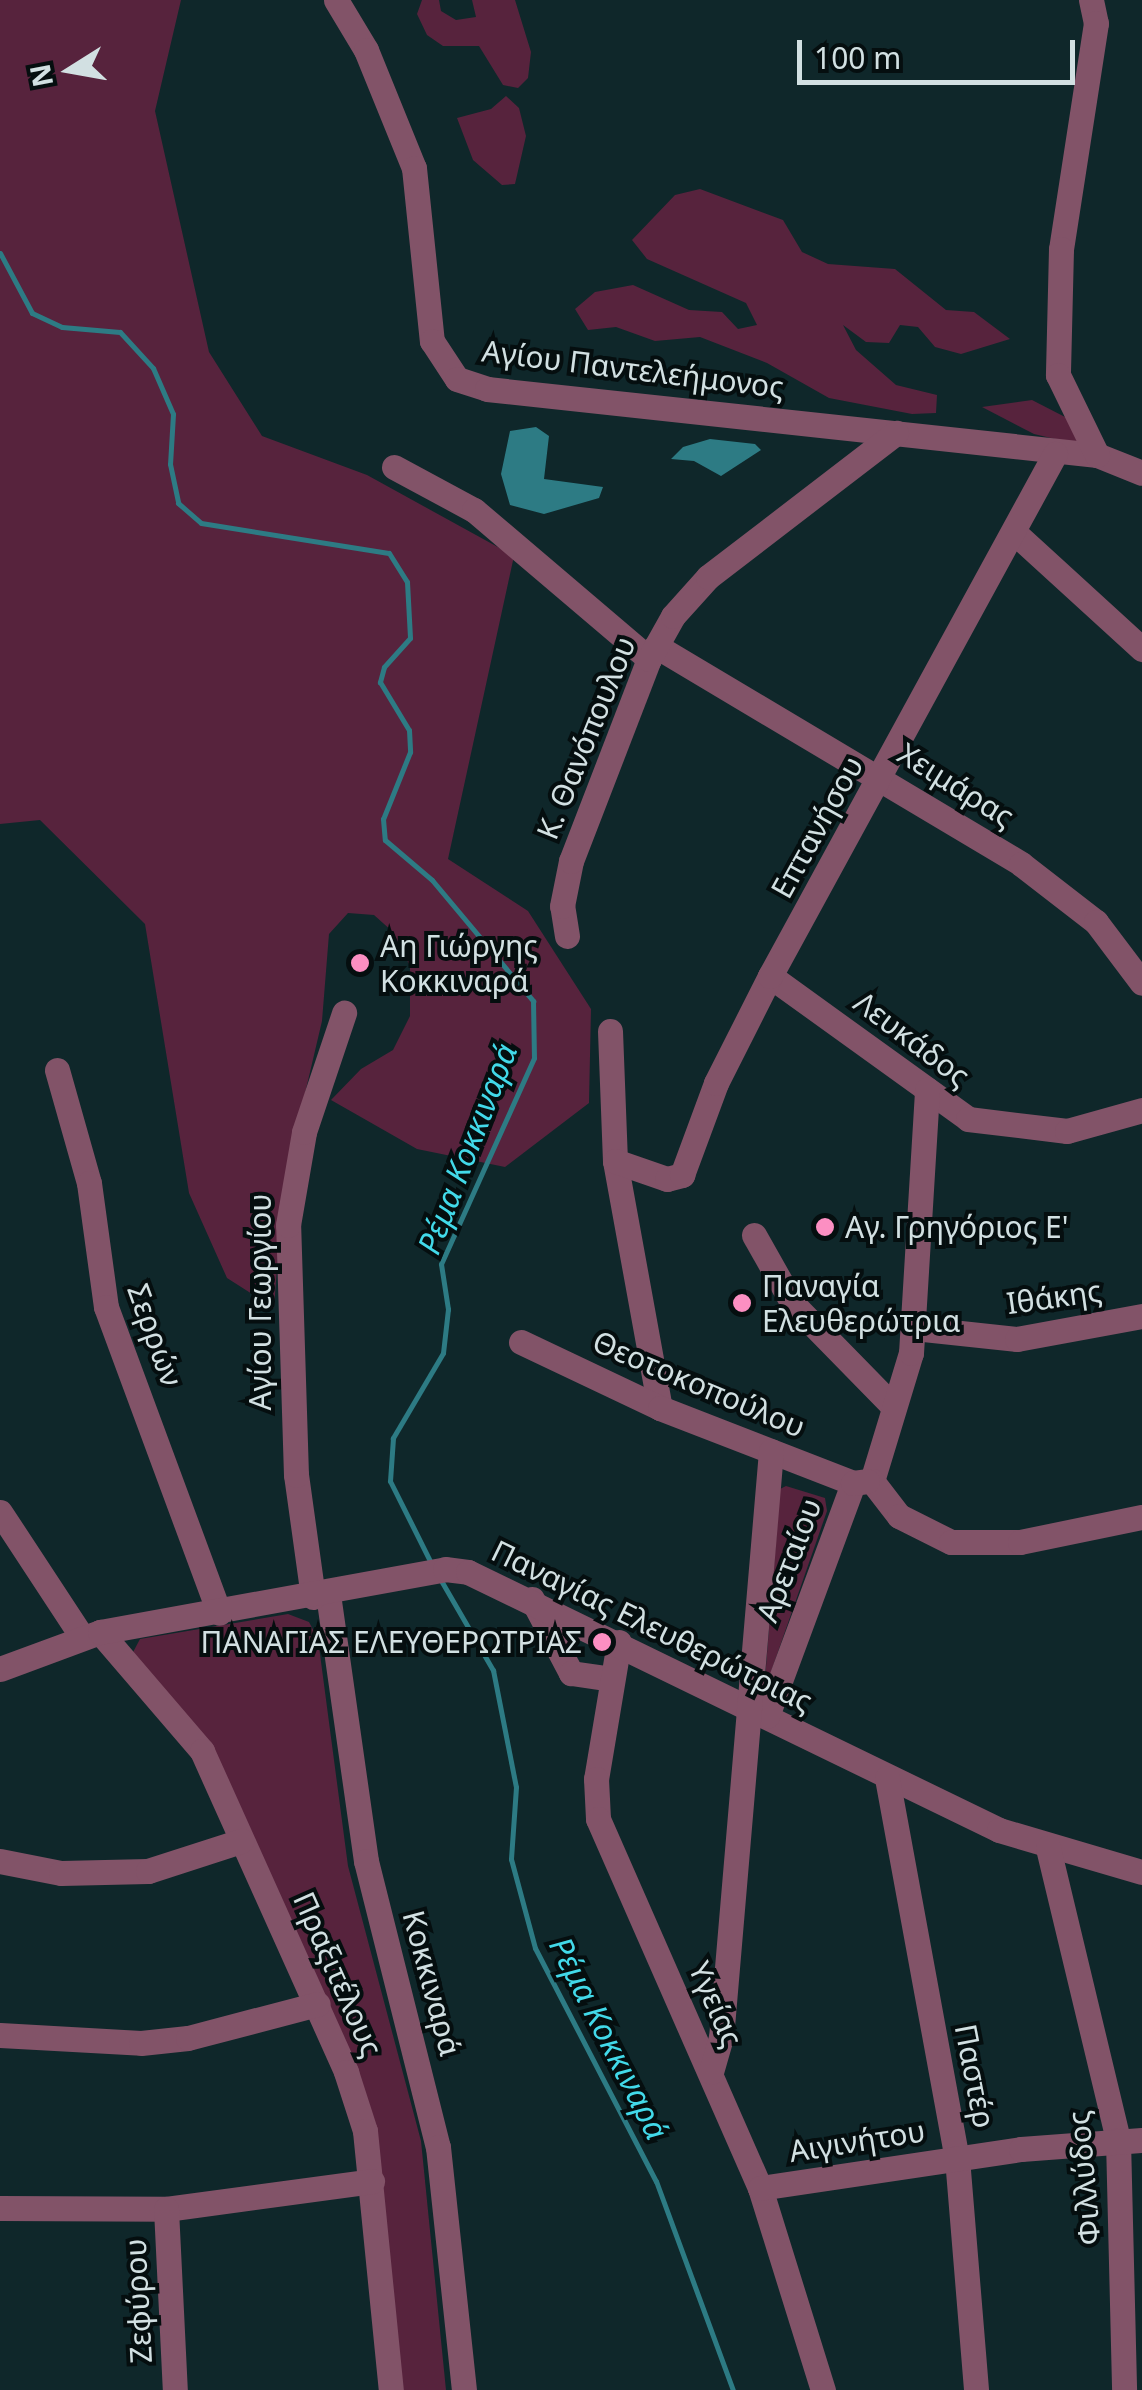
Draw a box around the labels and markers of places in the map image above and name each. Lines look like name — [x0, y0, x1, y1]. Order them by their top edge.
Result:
place label: Αη Γιώργης Κοκκιναρά — [380, 928, 538, 998]
marker: Αη Γιώργης Κοκκιναρά — [349, 952, 371, 974]
place label: Αγ. Γρηγόριος Ε' — [845, 1209, 1069, 1245]
marker: Αγ. Γρηγόριος Ε' — [814, 1216, 836, 1238]
place label: Παναγία Ελευθερώτρια — [762, 1268, 960, 1338]
marker: Παναγία Ελευθερώτρια — [731, 1292, 753, 1314]
place label: ΠΑΝΑΓΙΑΣ ΕΛΕΥΘΕΡΩΤΡΙΑΣ — [201, 1624, 582, 1660]
marker: ΠΑΝΑΓΙΑΣ ΕΛΕΥΘΕΡΩΤΡΙΑΣ — [591, 1631, 613, 1653]

